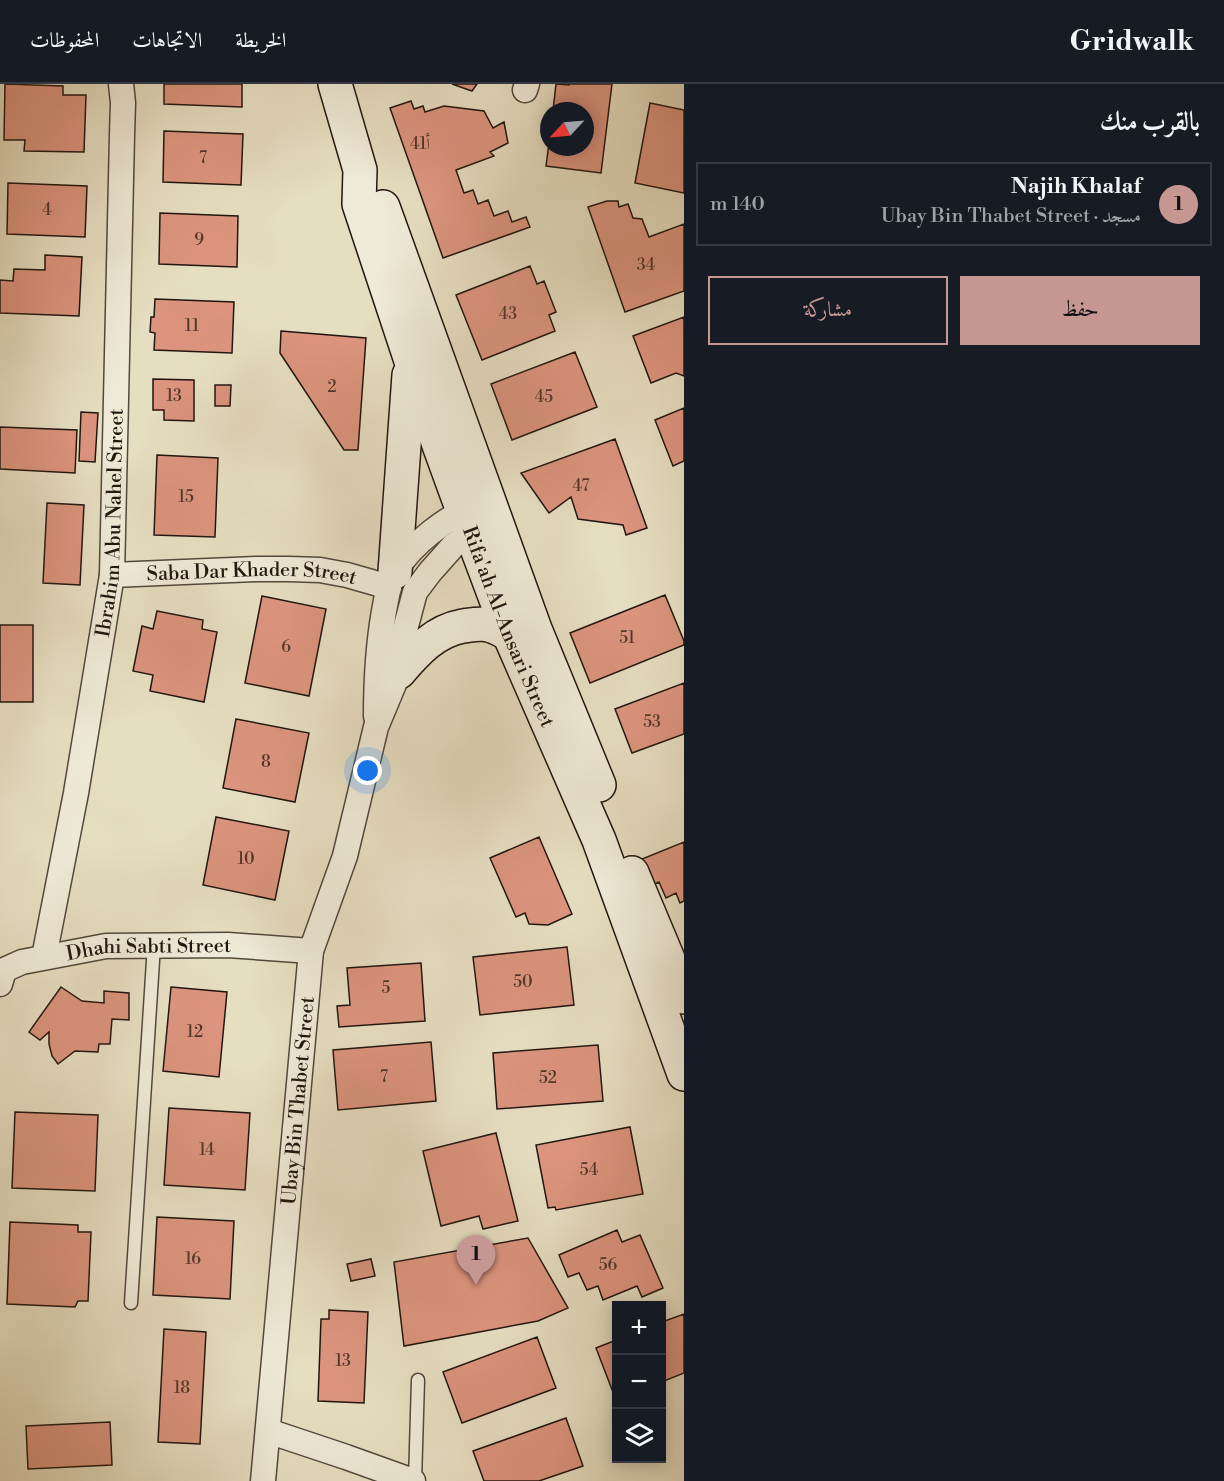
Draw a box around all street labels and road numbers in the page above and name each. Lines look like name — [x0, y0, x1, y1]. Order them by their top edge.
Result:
street label: Ibrahim Abu Nahel Street — [91, 408, 130, 639]
street label: Rifa'ah Al-Ansari Street — [456, 523, 559, 731]
street label: Saba Dar Khader Street — [146, 558, 360, 591]
street label: Dhahi Sabti Street — [64, 934, 231, 967]
street label: Ubay Bin Thabet Street — [277, 995, 321, 1206]

